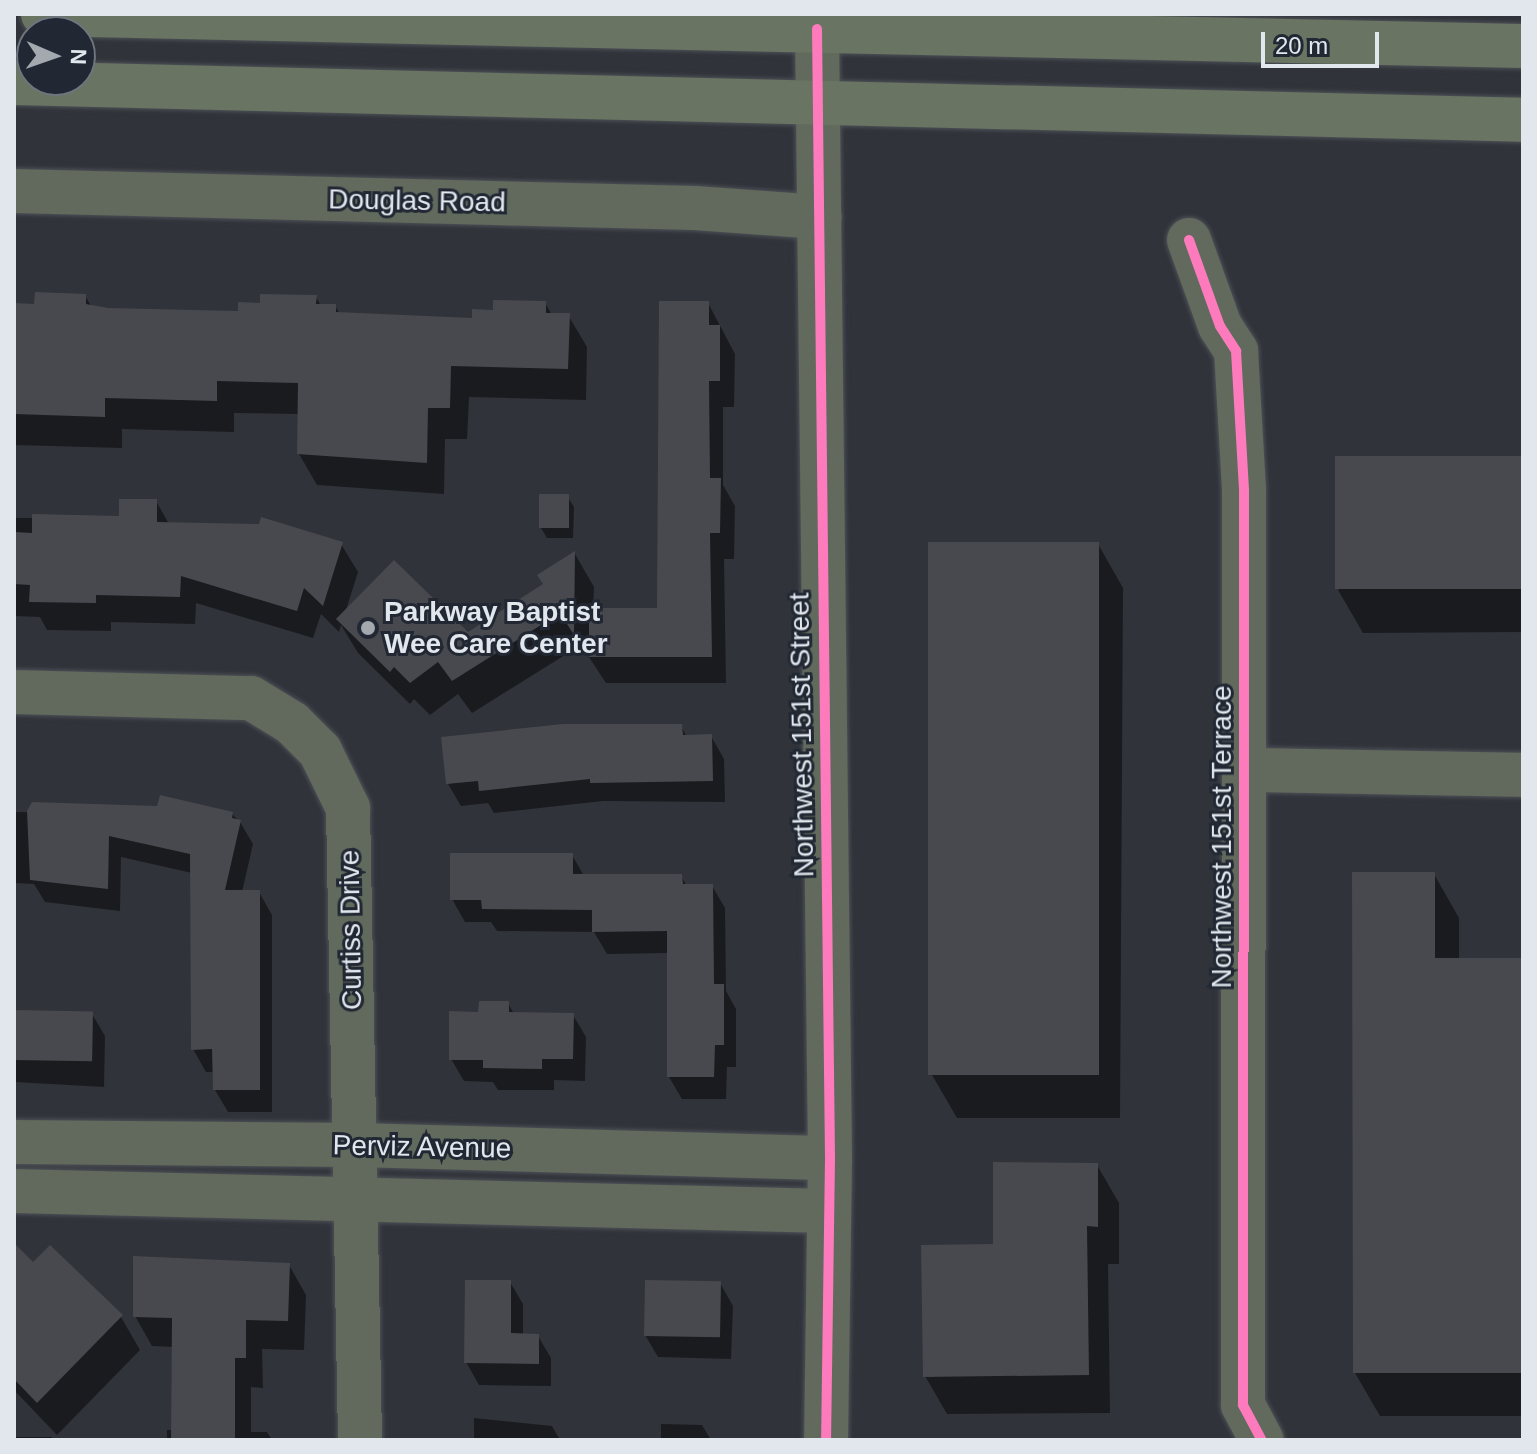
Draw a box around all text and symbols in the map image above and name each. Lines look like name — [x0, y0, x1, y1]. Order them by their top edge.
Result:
north arrow — [16, 16, 96, 96]
scale bar — [1265, 16, 1383, 66]
text: 20 m — [1275, 32, 1328, 59]
text: N — [66, 48, 91, 65]
street label: Douglas Road — [328, 183, 506, 219]
street label: Northwest 151st Street — [783, 592, 821, 878]
place label: Parkway Baptist Wee Care Center — [384, 595, 608, 661]
marker: Parkway Baptist Wee Care Center — [359, 619, 377, 637]
street label: Northwest 151st Terrace — [1205, 685, 1239, 989]
street label: Curtiss Drive — [333, 850, 369, 1010]
street label: Perviz Avenue — [332, 1129, 512, 1165]

